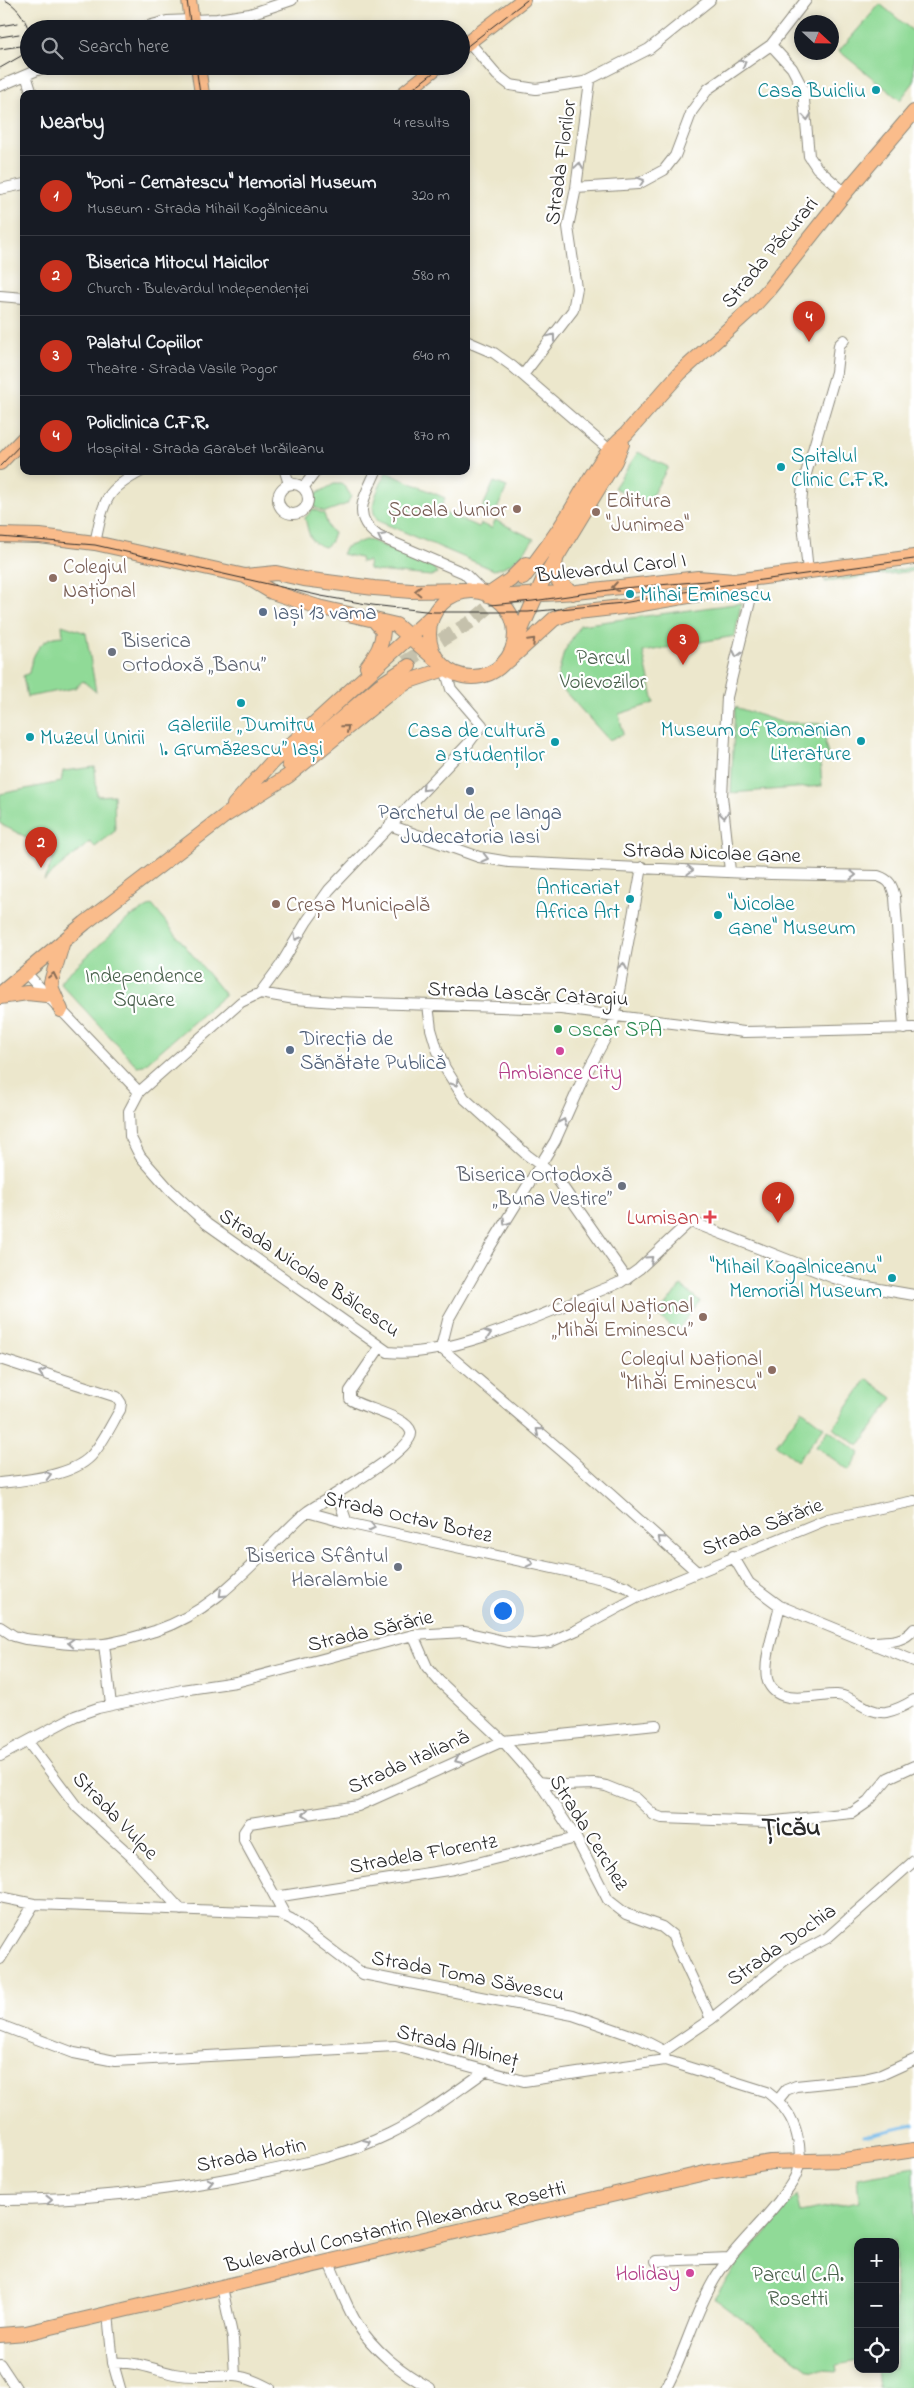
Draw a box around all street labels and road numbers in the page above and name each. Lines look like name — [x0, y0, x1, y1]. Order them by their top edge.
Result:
street label: Strada Florilor — [538, 97, 586, 227]
street label: Strada Păcurari — [715, 191, 826, 316]
street label: Bulevardul Carol I — [534, 546, 688, 592]
street label: Strada Nicolae Gane — [622, 836, 802, 872]
street label: Strada Lascăr Catargiu — [427, 975, 629, 1017]
street label: Strada Nicolae Bălcescu — [212, 1202, 406, 1346]
street label: Strada Octav Botez — [320, 1484, 495, 1552]
street label: Strada Sărărie — [698, 1491, 828, 1565]
street label: Strada Sărărie — [305, 1603, 437, 1661]
street label: Strada Italiană — [343, 1723, 475, 1803]
street label: Strada Vulpe — [65, 1765, 165, 1868]
street label: Strada Cerchez — [541, 1769, 636, 1897]
street label: Stradela Florentz — [347, 1827, 500, 1883]
street label: Strada Dochia — [721, 1897, 843, 1995]
street label: Strada Toma Săvescu — [369, 1944, 567, 2010]
street label: Strada Albineț — [393, 2017, 522, 2077]
street label: Strada Hotin — [194, 2131, 309, 2181]
street label: Bulevardul Constantin Alexandru Rosetti — [221, 2174, 569, 2282]

